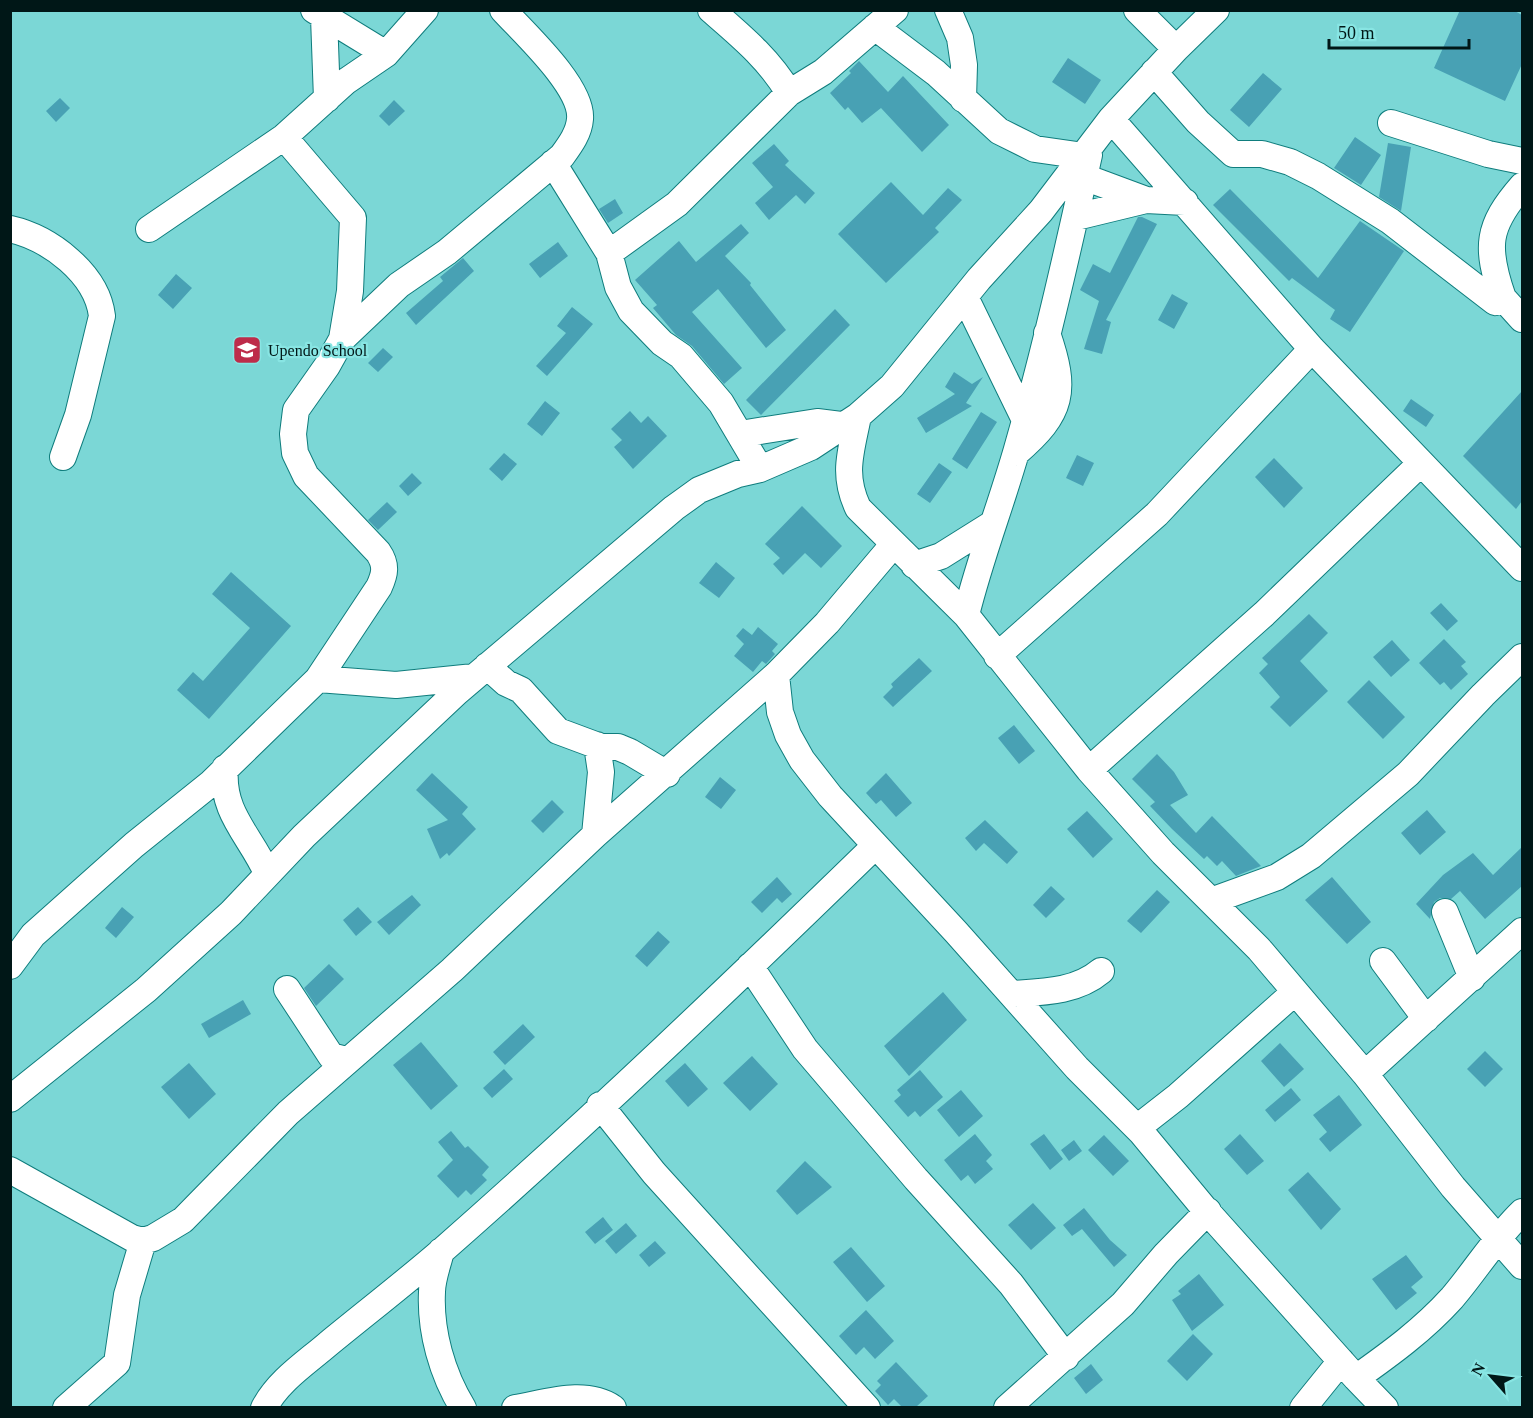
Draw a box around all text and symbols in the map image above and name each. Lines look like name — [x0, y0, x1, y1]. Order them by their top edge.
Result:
scale bar — [1329, 12, 1468, 50]
text: 50 m — [1338, 23, 1375, 43]
school or university icon: Upendo School — [231, 334, 263, 366]
place label: Upendo School — [268, 342, 368, 360]
north arrow — [1461, 1346, 1521, 1406]
text: N — [1468, 1360, 1489, 1378]

